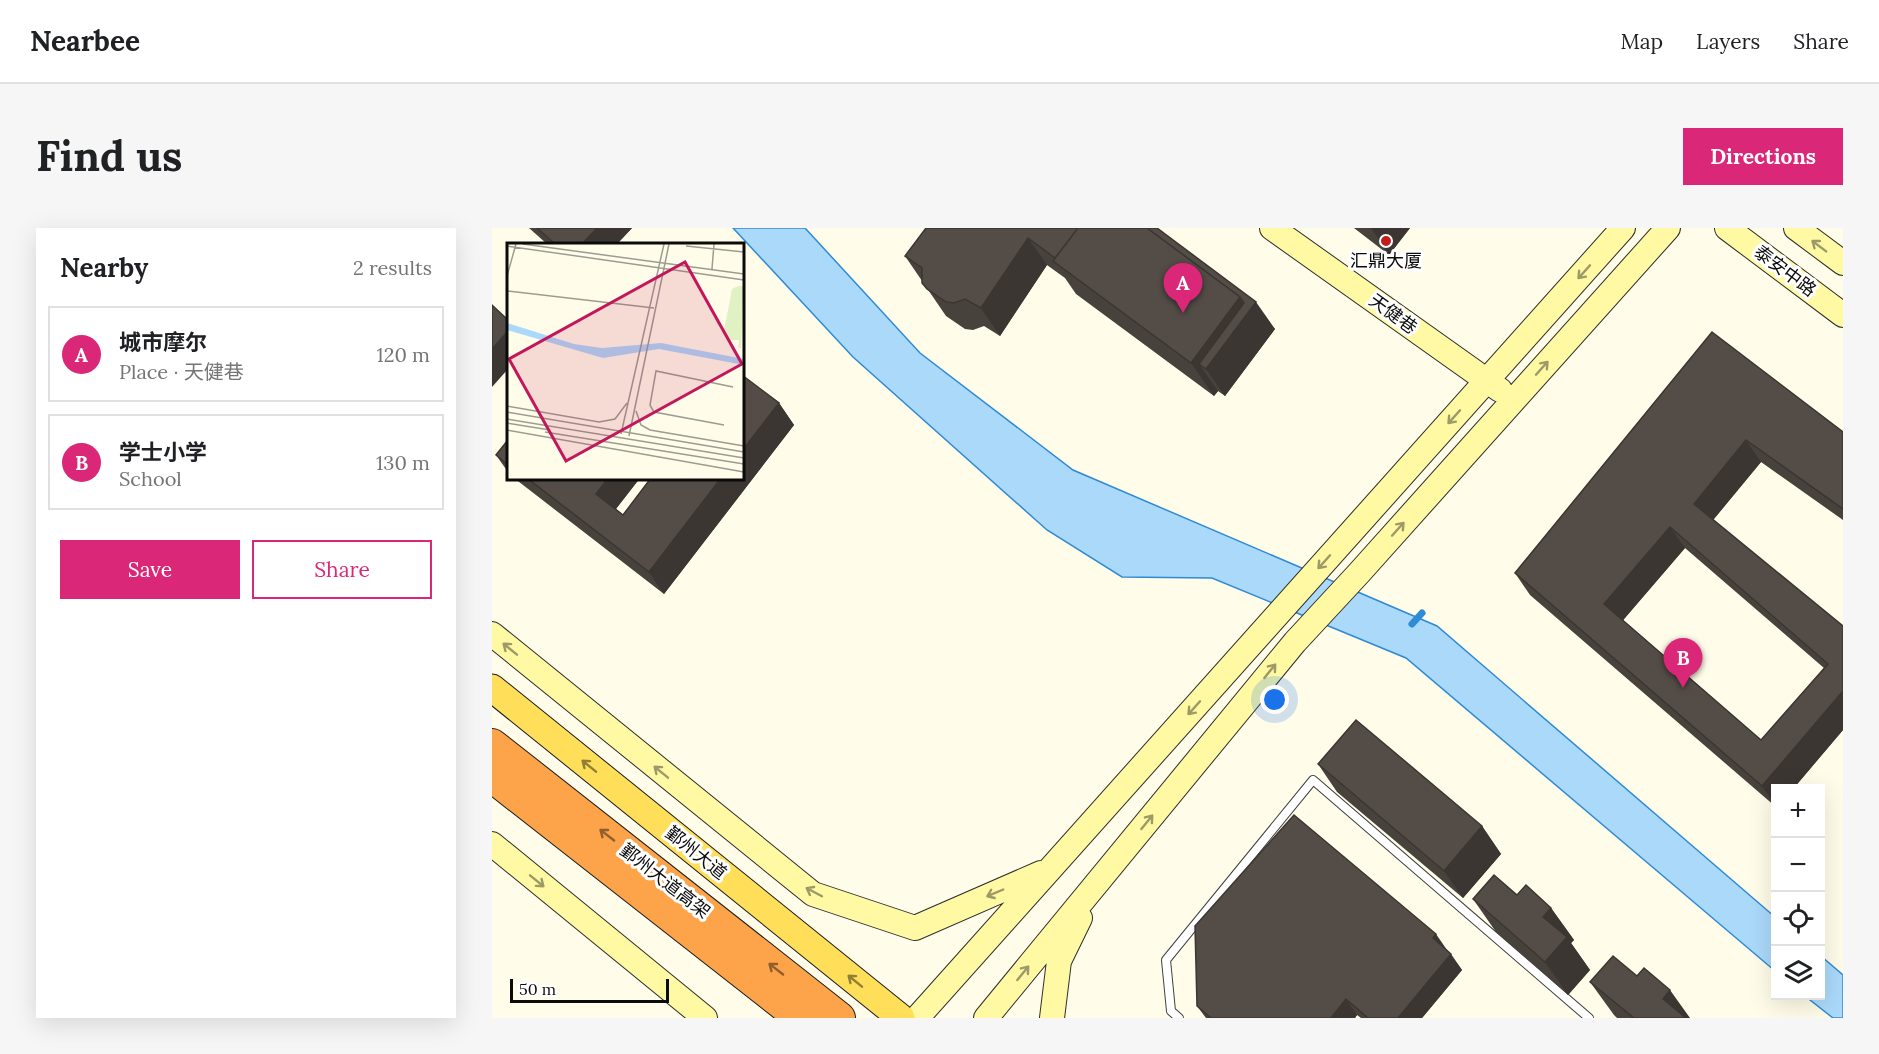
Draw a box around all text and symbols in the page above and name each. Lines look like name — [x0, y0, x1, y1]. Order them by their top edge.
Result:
text: Nearbee — [30, 23, 140, 59]
text: Map — [1620, 28, 1663, 55]
text: Layers — [1696, 28, 1760, 55]
text: Share — [1793, 28, 1849, 55]
button: Directions — [1683, 128, 1843, 185]
text: Find us — [36, 129, 182, 183]
marker: 汇鼎大厦 — [1379, 234, 1393, 248]
one-way arrow — [1812, 239, 1828, 252]
street label: 泰安中路 — [1750, 240, 1821, 301]
inset map — [507, 243, 744, 480]
place label: 汇鼎大厦 — [1350, 249, 1422, 272]
text: Nearby — [60, 251, 148, 284]
text: 2 results — [353, 255, 432, 280]
pin: A — [1164, 264, 1202, 313]
one-way arrow — [1577, 264, 1591, 279]
street label: 天健巷 — [1365, 288, 1422, 339]
text: 城市摩尔 — [119, 328, 207, 356]
text: A — [75, 342, 88, 367]
text: 120 m — [376, 342, 430, 367]
text: Place · 天健巷 — [119, 359, 244, 384]
one-way arrow — [1535, 361, 1549, 376]
one-way arrow — [1447, 409, 1461, 424]
text: 学士小学 — [119, 438, 207, 466]
text: B — [75, 450, 88, 475]
text: 130 m — [376, 450, 430, 475]
text: School — [119, 466, 182, 491]
one-way arrow — [1391, 522, 1405, 537]
button: Save — [60, 540, 240, 599]
button: Share — [252, 540, 432, 599]
one-way arrow — [1317, 554, 1331, 569]
pin: B — [1664, 638, 1702, 688]
one-way arrow — [503, 642, 518, 656]
one-way arrow — [1264, 663, 1277, 679]
your location — [1260, 685, 1289, 714]
one-way arrow — [1187, 700, 1201, 715]
one-way arrow — [581, 760, 597, 773]
one-way arrow — [654, 765, 670, 778]
map controls — [1771, 784, 1825, 1000]
button: + — [1771, 784, 1825, 838]
one-way arrow — [1140, 814, 1153, 830]
street label: 鄞州大道 — [661, 821, 732, 884]
one-way arrow — [599, 829, 615, 842]
street label: 鄞州大道高架 — [616, 838, 715, 923]
button: − — [1771, 838, 1825, 892]
one-way arrow — [529, 875, 545, 888]
one-way arrow — [805, 886, 823, 898]
one-way arrow — [987, 888, 1005, 899]
button: locate — [1771, 892, 1825, 946]
button: layers — [1771, 946, 1825, 1000]
one-way arrow — [769, 962, 785, 975]
one-way arrow — [1017, 965, 1030, 981]
one-way arrow — [847, 975, 863, 988]
scale bar — [510, 976, 669, 1004]
text: 50 m — [519, 979, 556, 999]

